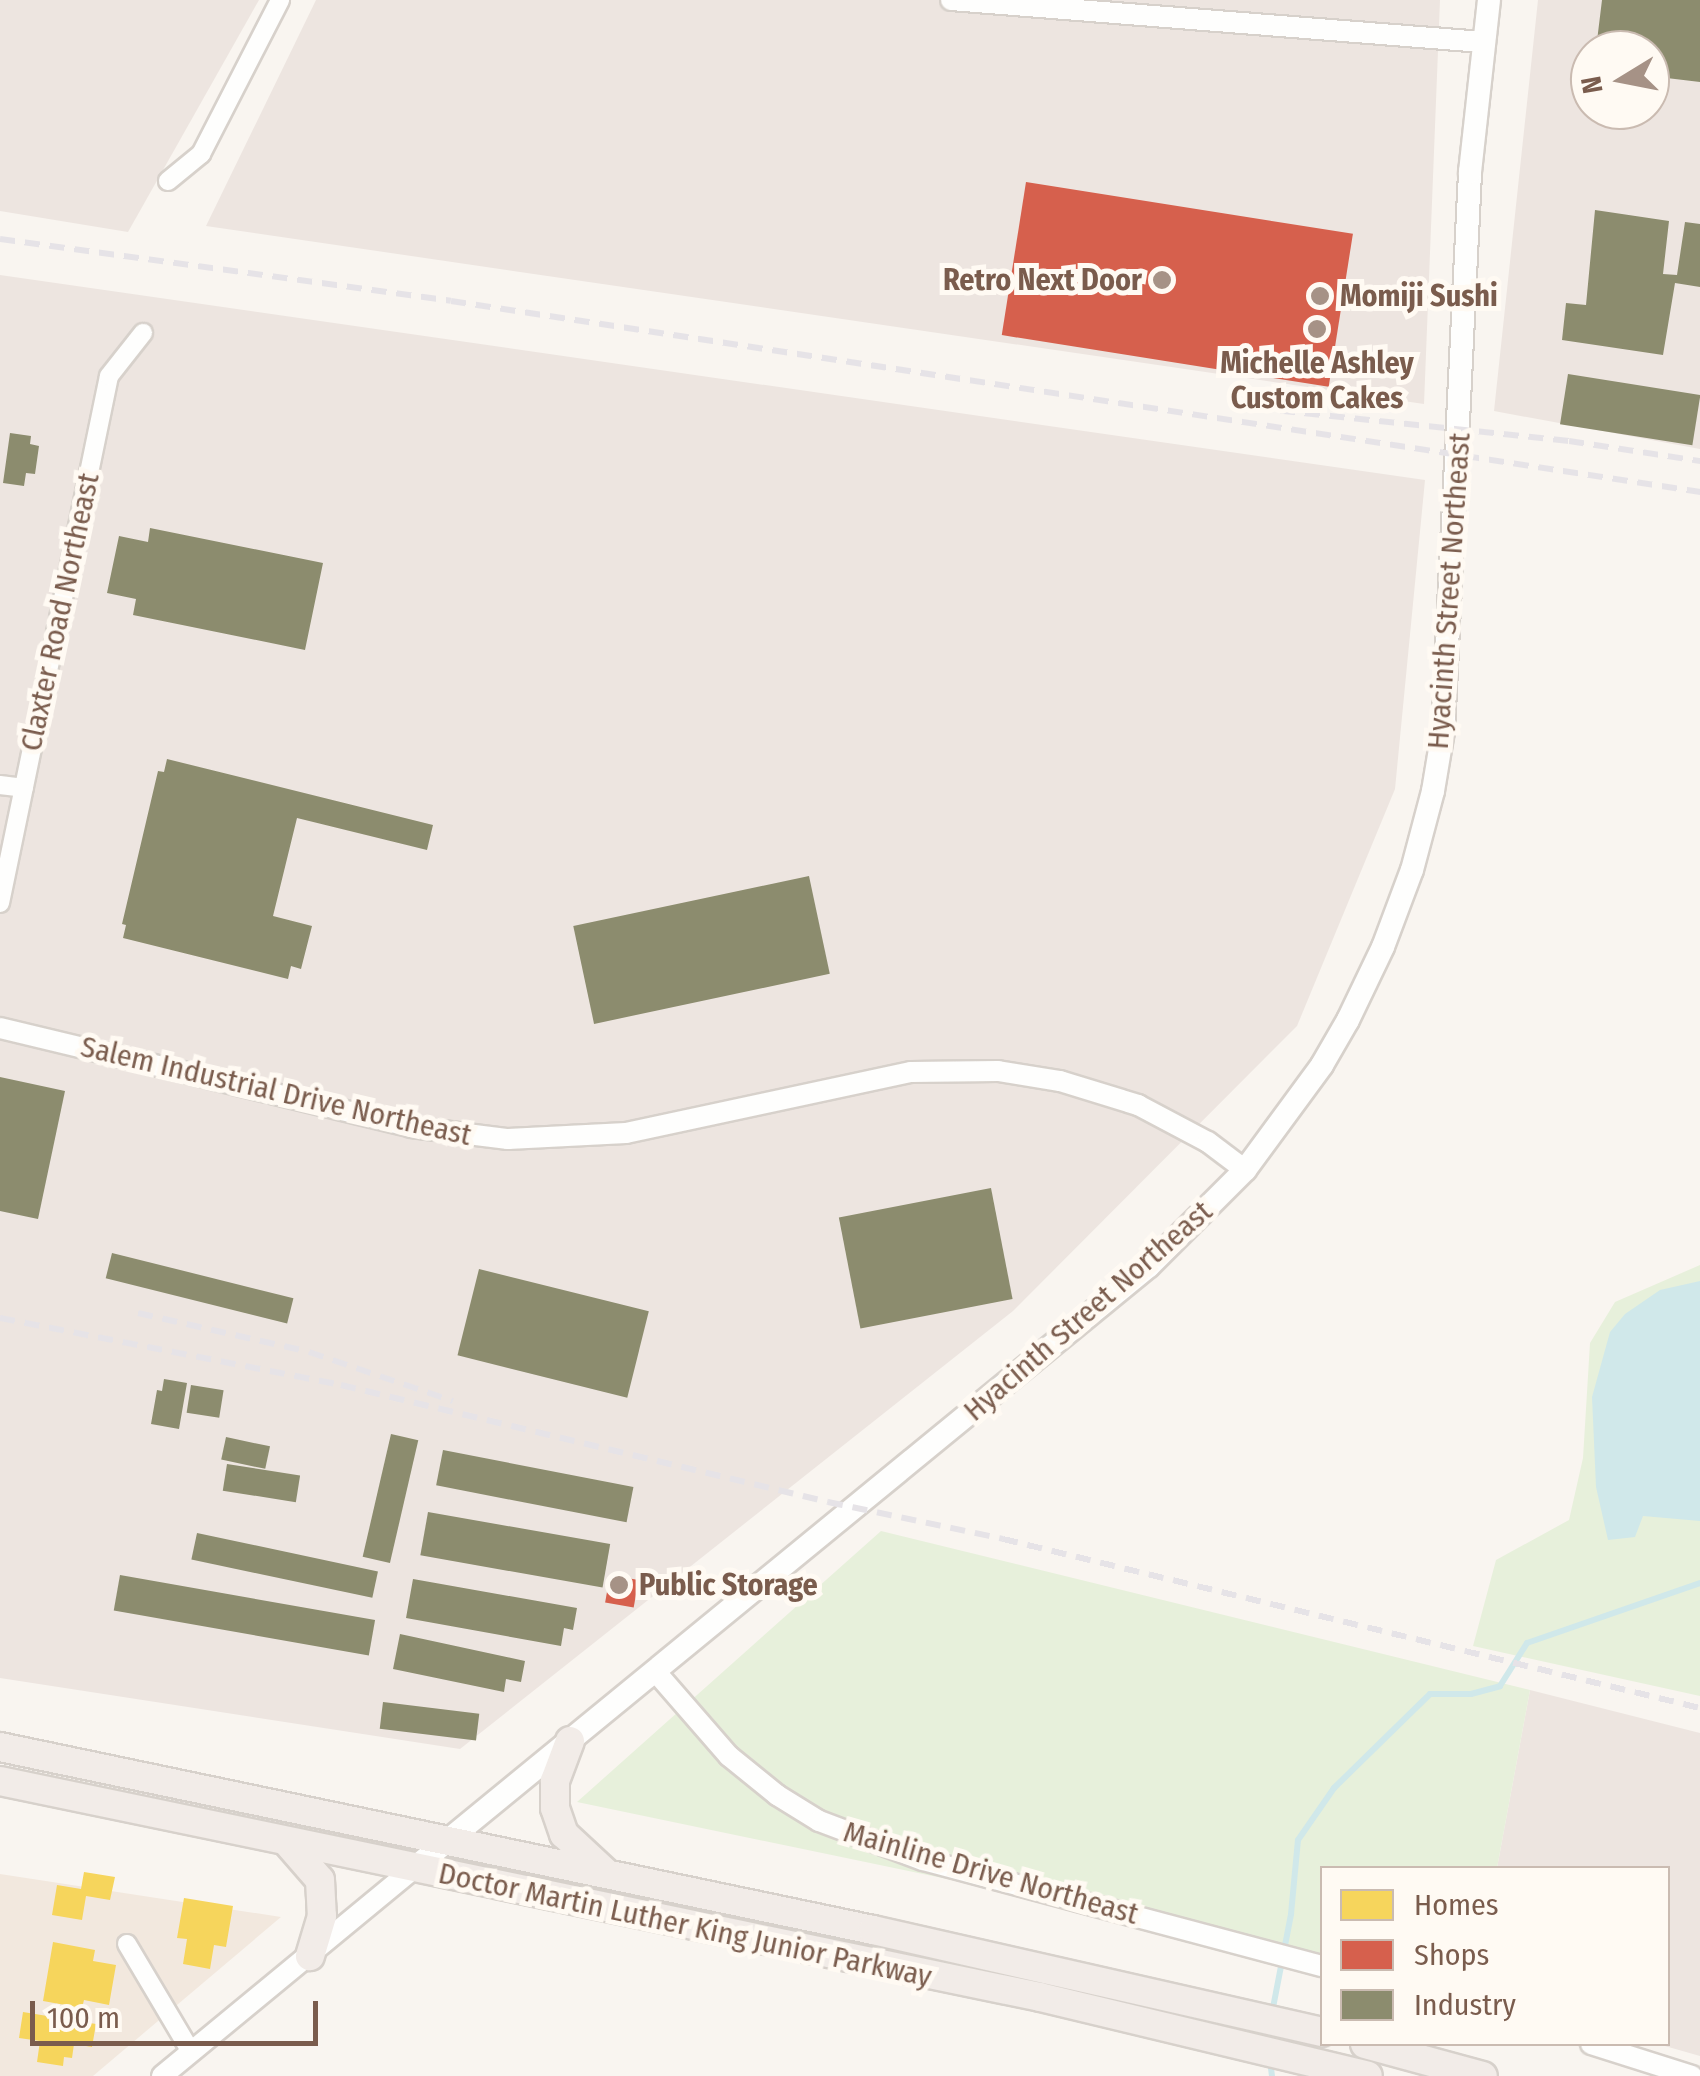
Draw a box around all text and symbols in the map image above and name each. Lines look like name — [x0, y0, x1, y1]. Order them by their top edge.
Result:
north arrow — [1570, 30, 1670, 130]
text: N — [1574, 74, 1610, 96]
place label: Retro Next Door — [943, 262, 1142, 298]
marker: Retro Next Door — [1151, 269, 1173, 291]
place label: Momiji Sushi — [1340, 278, 1498, 314]
marker: Momiji Sushi — [1309, 285, 1331, 307]
marker: Michelle Ashley Custom Cakes — [1306, 318, 1328, 340]
place label: Michelle Ashley Custom Cakes — [1220, 345, 1414, 416]
street label: Hyacinth Street Northeast — [1420, 431, 1478, 751]
street label: Claxter Road Northeast — [13, 470, 107, 754]
street label: Salem Industrial Drive Northeast — [77, 1028, 475, 1154]
street label: Hyacinth Street Northeast — [956, 1193, 1220, 1429]
place label: Public Storage — [639, 1567, 818, 1603]
marker: Public Storage — [608, 1574, 630, 1596]
street label: Mainline Drive Northeast — [840, 1814, 1142, 1932]
street label: Doctor Martin Luther King Junior Parkway — [435, 1855, 935, 1995]
legend — [1320, 1866, 1670, 2046]
text: Homes — [1414, 1887, 1499, 1923]
text: Shops — [1414, 1937, 1489, 1973]
scale bar — [35, 1981, 322, 2043]
text: Industry — [1414, 1987, 1516, 2023]
text: 100 m — [47, 2000, 120, 2036]

